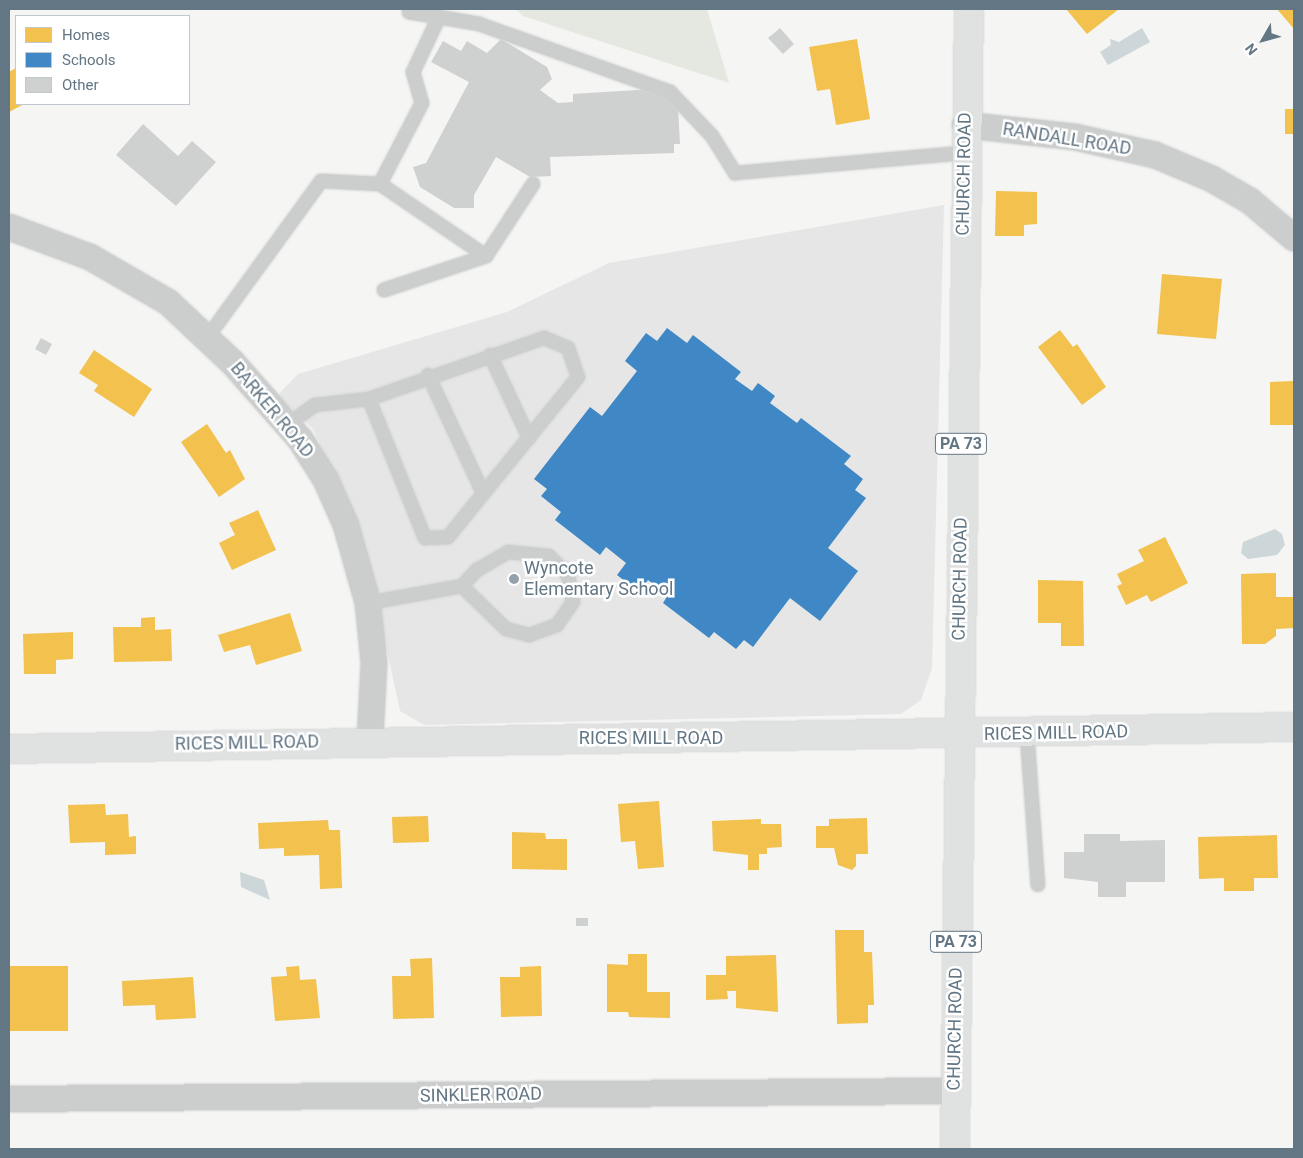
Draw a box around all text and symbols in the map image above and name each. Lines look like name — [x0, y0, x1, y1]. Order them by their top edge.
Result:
legend — [15, 15, 190, 105]
north arrow — [1238, 15, 1288, 65]
text: Homes — [62, 26, 110, 44]
text: N — [1242, 40, 1261, 58]
text: Schools — [62, 51, 116, 69]
text: Other — [62, 76, 99, 94]
street label: CHURCH ROAD — [952, 112, 976, 236]
street label: RANDALL ROAD — [1001, 118, 1133, 160]
street label: BARKER ROAD — [226, 358, 318, 462]
road number: PA 73 — [935, 430, 987, 458]
street label: CHURCH ROAD — [948, 517, 972, 641]
place label: Wyncote Elementary School — [524, 558, 673, 600]
marker: Wyncote Elementary School — [508, 573, 520, 585]
street label: RICES MILL ROAD — [984, 721, 1128, 745]
street label: RICES MILL ROAD — [579, 727, 723, 749]
street label: RICES MILL ROAD — [175, 731, 319, 755]
road number: PA 73 — [930, 929, 982, 956]
street label: CHURCH ROAD — [943, 967, 967, 1091]
street label: SINKLER ROAD — [420, 1083, 542, 1107]

